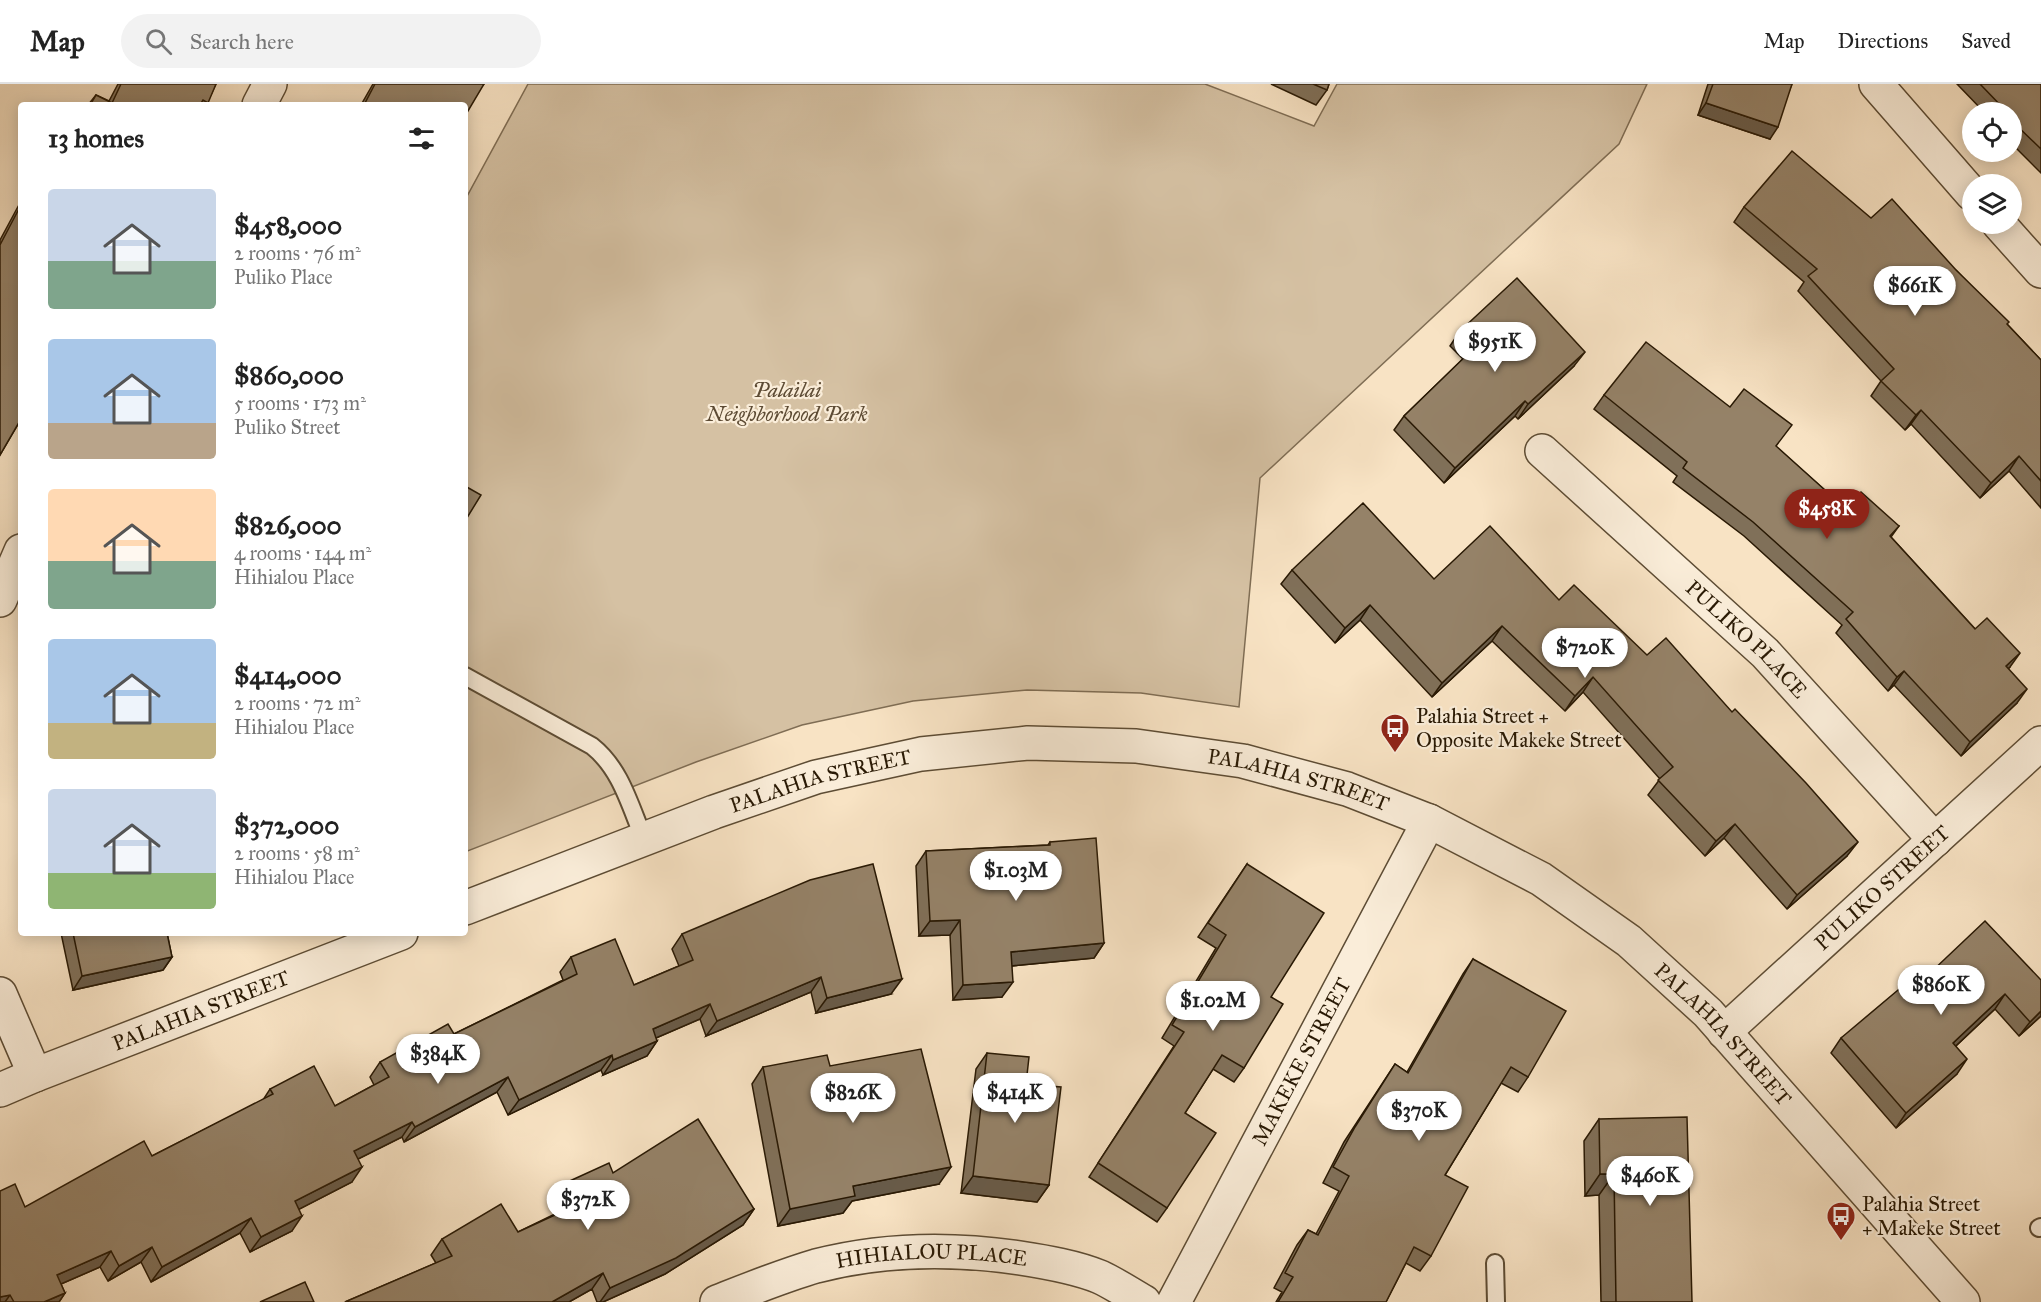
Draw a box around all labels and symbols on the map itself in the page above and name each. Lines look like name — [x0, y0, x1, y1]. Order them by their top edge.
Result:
pin: $661K — [1873, 266, 1957, 317]
pin: $951K — [1453, 322, 1537, 373]
park label: Palailai Neighborhood Park — [705, 377, 868, 427]
pin: $458K — [1785, 489, 1869, 540]
street label: PULIKO PLACE — [1680, 575, 1813, 704]
pin: $720K — [1543, 628, 1627, 679]
place label: Palahia Street + Opposite Makeke Street — [1416, 703, 1622, 753]
bus stop icon: Palahia Street + Opposite Makeke Street — [1379, 712, 1411, 754]
street label: PALAHIA STREET — [1206, 743, 1393, 817]
street label: PALAHIA STREET — [726, 744, 914, 819]
street label: PULIKO STREET — [1809, 820, 1955, 956]
pin: $1.03M — [967, 851, 1065, 902]
street label: PALAHIA STREET — [1649, 958, 1797, 1111]
street label: PALAHIA STREET — [109, 965, 293, 1057]
pin: $860K — [1899, 965, 1983, 1016]
street label: MAKEKE STREET — [1246, 973, 1356, 1150]
pin: $1.02M — [1164, 981, 1262, 1032]
pin: $384K — [396, 1034, 480, 1085]
pin: $826K — [811, 1073, 895, 1124]
pin: $414K — [973, 1073, 1057, 1124]
pin: $370K — [1377, 1091, 1461, 1142]
pin: $460K — [1608, 1156, 1692, 1207]
pin: $372K — [546, 1180, 630, 1231]
place label: Palahia Street + Makeke Street — [1862, 1191, 2001, 1241]
bus stop icon: Palahia Street + Makeke Street — [1825, 1200, 1857, 1242]
street label: HIHIALOU PLACE — [834, 1239, 1029, 1274]

